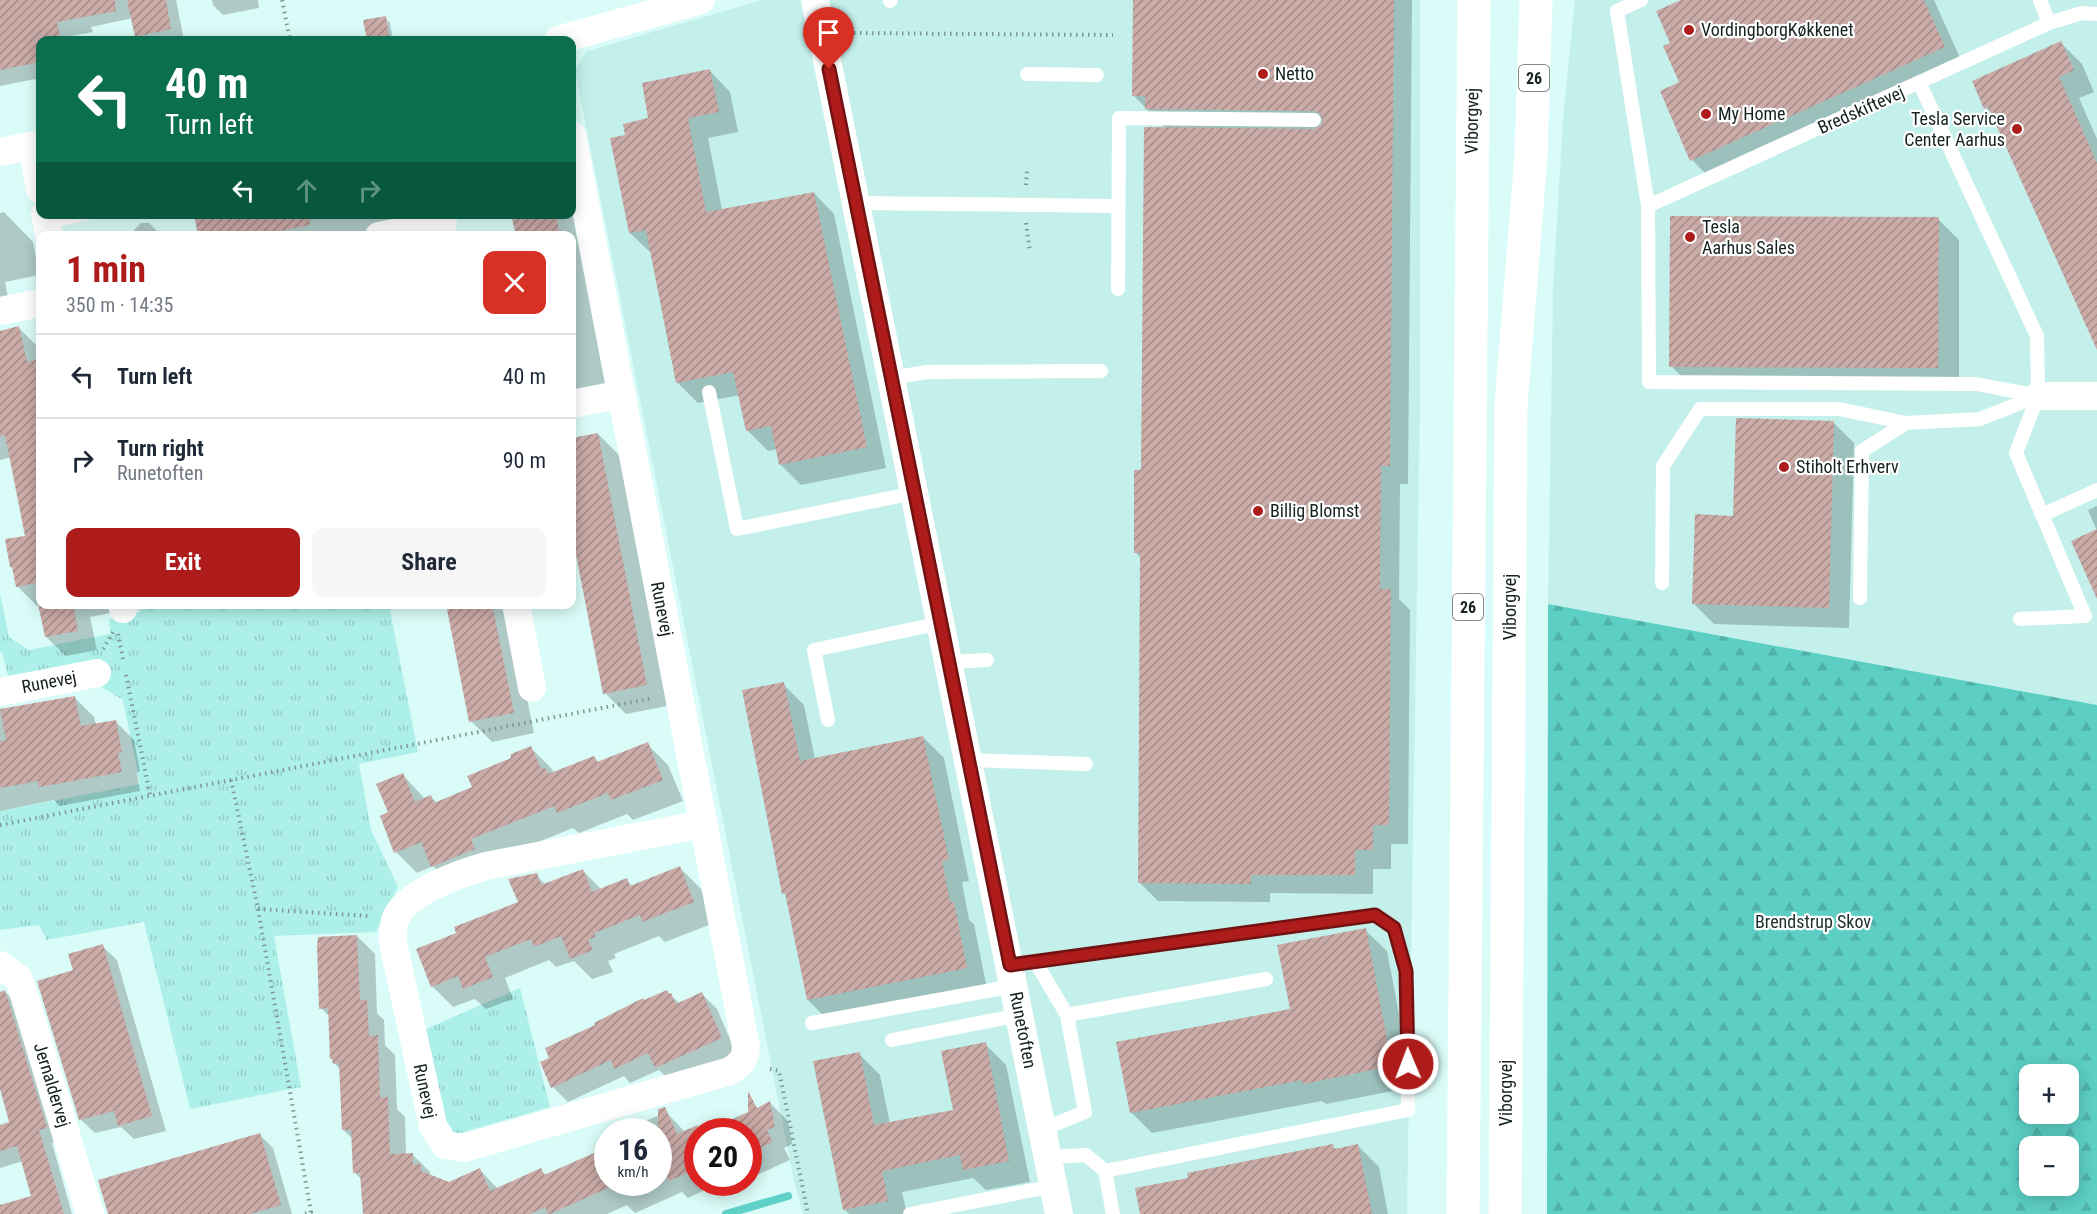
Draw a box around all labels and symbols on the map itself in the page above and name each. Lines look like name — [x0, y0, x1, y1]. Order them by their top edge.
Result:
pin — [803, 7, 854, 69]
place label: VordingborgKøkkenet — [1701, 19, 1854, 40]
marker: VordingborgKøkkenet — [1682, 23, 1696, 37]
place label: Netto — [1275, 63, 1314, 84]
road number: 26 — [1519, 65, 1549, 91]
marker: Netto — [1256, 67, 1270, 81]
street label: Bredskiftevej — [1814, 81, 1907, 138]
street label: Viborgvej — [1460, 88, 1483, 154]
place label: My Home — [1718, 103, 1785, 124]
marker: My Home — [1699, 107, 1713, 121]
place label: Tesla Service Center Aarhus — [1904, 108, 2005, 150]
marker: Tesla Service Center Aarhus — [2010, 122, 2024, 136]
place label: Tesla Aarhus Sales — [1702, 216, 1795, 258]
marker: Tesla Aarhus Sales — [1683, 230, 1697, 244]
place label: Stiholt Erhverv — [1796, 456, 1899, 477]
marker: Stiholt Erhverv — [1777, 460, 1791, 474]
place label: Billig Blomst — [1270, 500, 1359, 521]
marker: Billig Blomst — [1251, 504, 1265, 518]
street label: Viborgvej — [1499, 574, 1520, 640]
street label: Runevej — [647, 580, 678, 638]
road number: 26 — [1453, 594, 1483, 620]
street label: Runevej — [20, 666, 78, 697]
park label: Brendstrup Skov — [1755, 911, 1871, 932]
street label: Runetoften — [1006, 990, 1041, 1070]
position arrow — [1376, 1032, 1440, 1096]
street label: Jernaldervej — [30, 1040, 75, 1130]
street label: Viborgvej — [1495, 1060, 1516, 1126]
street label: Runevej — [409, 1062, 442, 1120]
speed limit sign: 20 — [684, 1118, 762, 1196]

